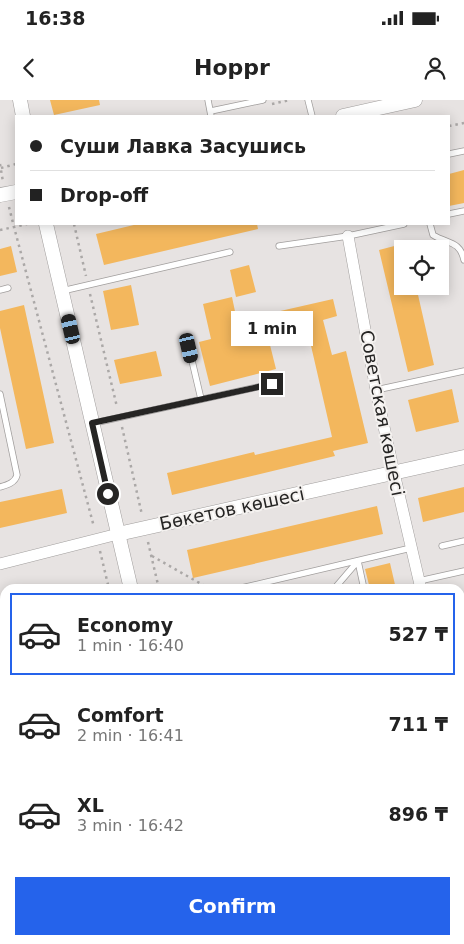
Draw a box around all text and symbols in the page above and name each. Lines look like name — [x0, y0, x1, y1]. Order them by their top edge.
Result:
text: 16:38 — [25, 7, 85, 29]
icon: back — [15, 54, 43, 82]
icon: person — [421, 54, 449, 82]
text: Hoppr — [194, 55, 270, 80]
text: Суши Лавка Засушись — [60, 135, 306, 157]
text: Drop-off — [60, 184, 148, 206]
map controls — [394, 240, 449, 295]
button: locate — [394, 240, 449, 295]
callout: 1 min — [231, 312, 313, 346]
car — [60, 313, 81, 345]
text: 1 min — [247, 319, 297, 338]
street label: Советская көшесі — [356, 328, 409, 498]
car — [178, 332, 199, 364]
route end — [261, 373, 283, 395]
route start — [97, 483, 119, 505]
street label: Бөкетов көшесі — [158, 483, 306, 534]
icon: car — [17, 612, 62, 657]
text: Economy — [77, 614, 173, 636]
text: 527 ₸ — [389, 623, 448, 645]
text: 1 min · 16:40 — [77, 636, 184, 655]
icon: car — [17, 702, 62, 747]
text: Comfort — [77, 704, 164, 726]
text: 711 ₸ — [389, 713, 448, 735]
text: 2 min · 16:41 — [77, 726, 184, 745]
icon: car — [17, 792, 62, 837]
text: XL — [77, 794, 104, 816]
text: 896 ₸ — [389, 803, 448, 825]
text: 3 min · 16:42 — [77, 816, 184, 835]
button: Confirm — [15, 877, 450, 935]

